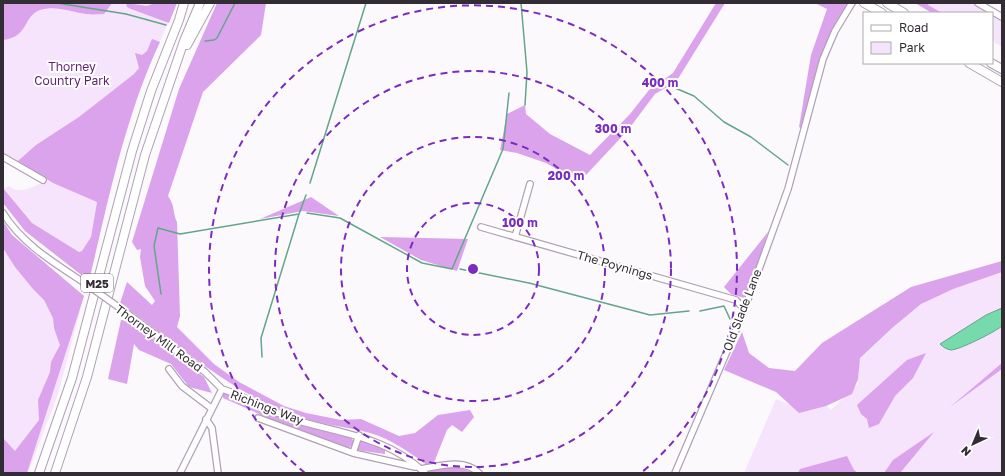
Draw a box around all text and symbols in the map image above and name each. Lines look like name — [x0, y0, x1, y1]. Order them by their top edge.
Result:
legend — [863, 12, 993, 64]
text: Road — [899, 20, 928, 35]
text: Park — [899, 40, 925, 55]
park label: Thorney Country Park — [34, 59, 110, 88]
text: 400 m — [642, 75, 678, 90]
text: 300 m — [595, 121, 631, 136]
text: 200 m — [548, 168, 584, 183]
text: 100 m — [502, 215, 538, 230]
street label: The Poynings — [575, 247, 655, 283]
centre of rings — [466, 262, 480, 276]
street label: Old Slade Lane — [719, 267, 765, 353]
road number: M25 — [81, 274, 113, 292]
street label: Thorney Mill Road — [112, 301, 206, 375]
street label: Richings Way — [228, 386, 306, 428]
north arrow — [953, 424, 993, 464]
text: N — [958, 444, 973, 459]

